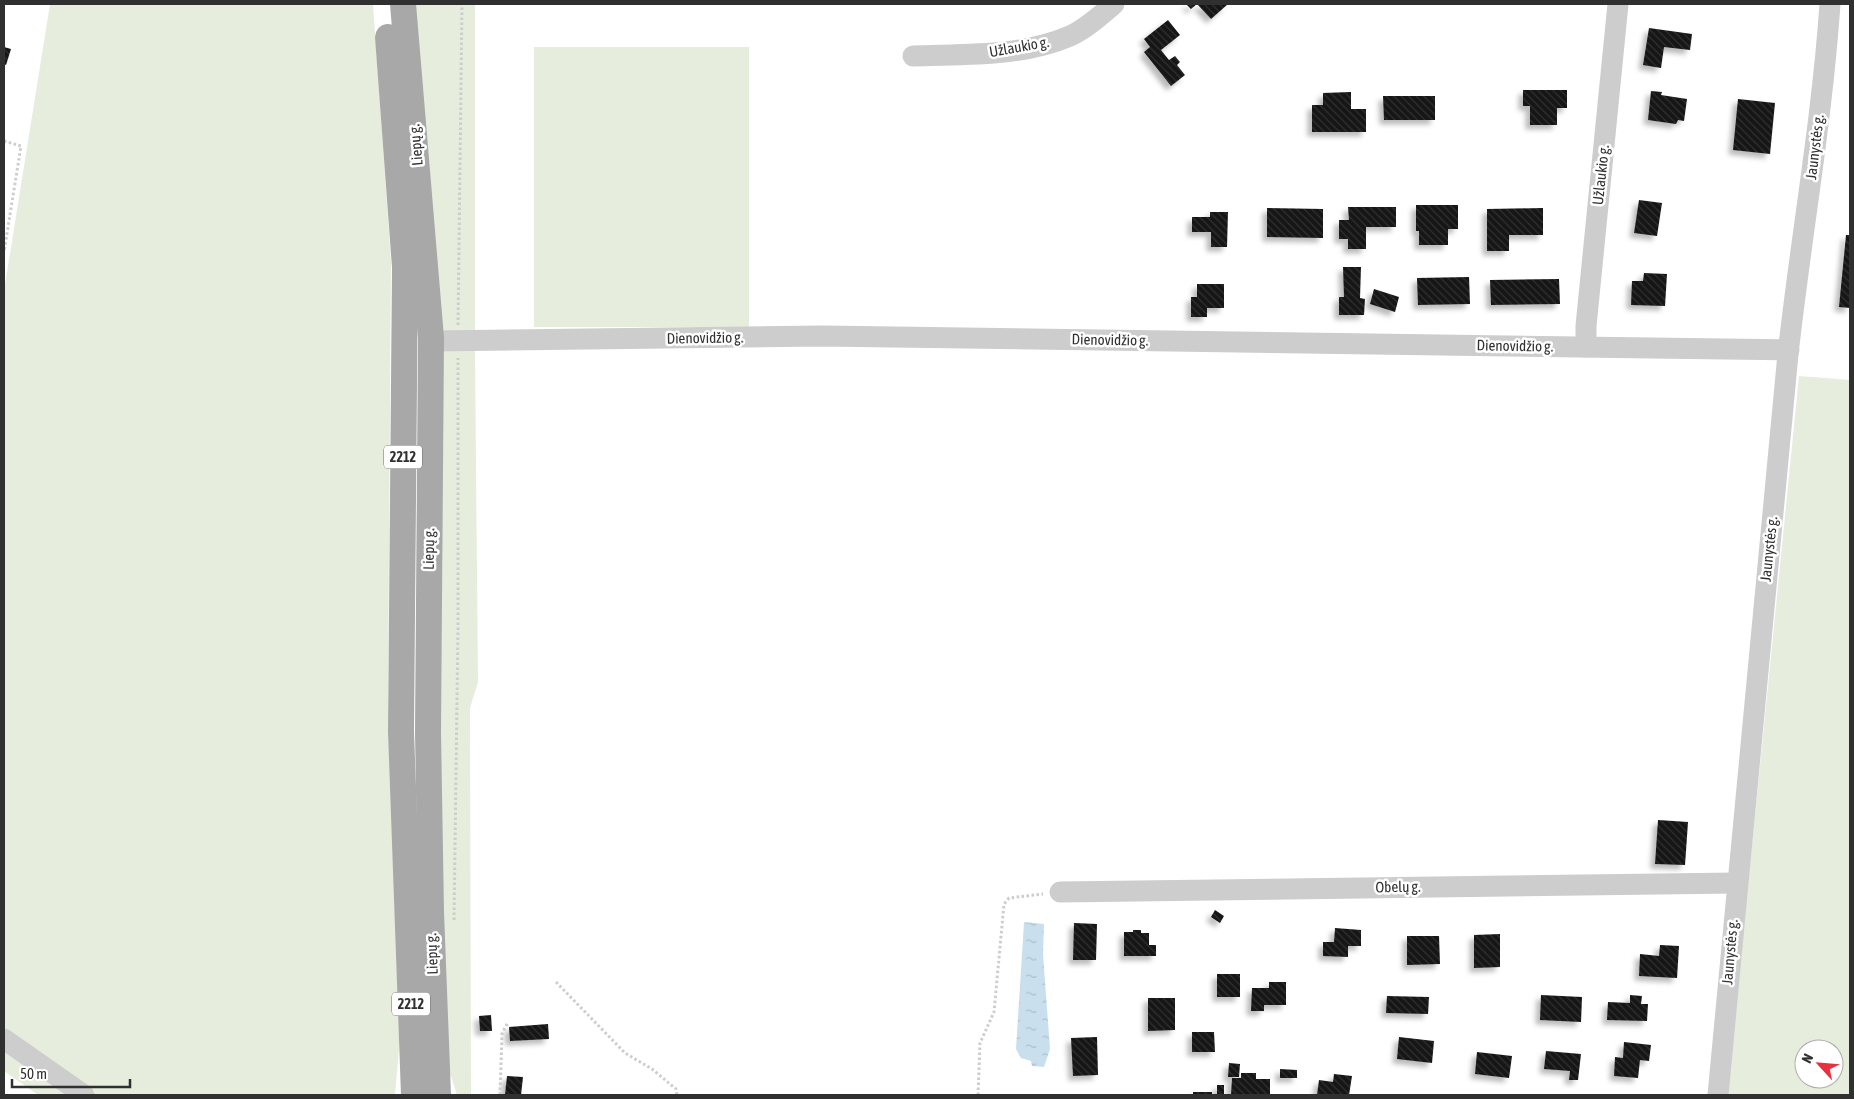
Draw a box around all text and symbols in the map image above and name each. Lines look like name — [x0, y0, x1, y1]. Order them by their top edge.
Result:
street label: Užlaukio g. — [988, 33, 1050, 60]
street label: Jaunystės g. — [1802, 113, 1827, 180]
street label: Liepų g. — [405, 123, 426, 167]
street label: Užlaukio g. — [1589, 144, 1612, 206]
street label: Dienovidžio g. — [667, 328, 744, 347]
street label: Dienovidžio g. — [1072, 330, 1149, 349]
street label: Dienovidžio g. — [1477, 336, 1554, 355]
road number: 2212 — [384, 446, 422, 468]
street label: Jaunystės g. — [1757, 515, 1780, 582]
street label: Liepų g. — [420, 528, 437, 570]
street label: Obelų g. — [1375, 878, 1421, 895]
street label: Jaunystės g. — [1718, 918, 1741, 985]
street label: Liepų g. — [422, 933, 441, 975]
road number: 2212 — [392, 992, 430, 1016]
north arrow — [1794, 1039, 1844, 1089]
text: N — [1798, 1051, 1816, 1066]
scale bar — [12, 1056, 130, 1088]
text: 50 m — [20, 1065, 47, 1082]

